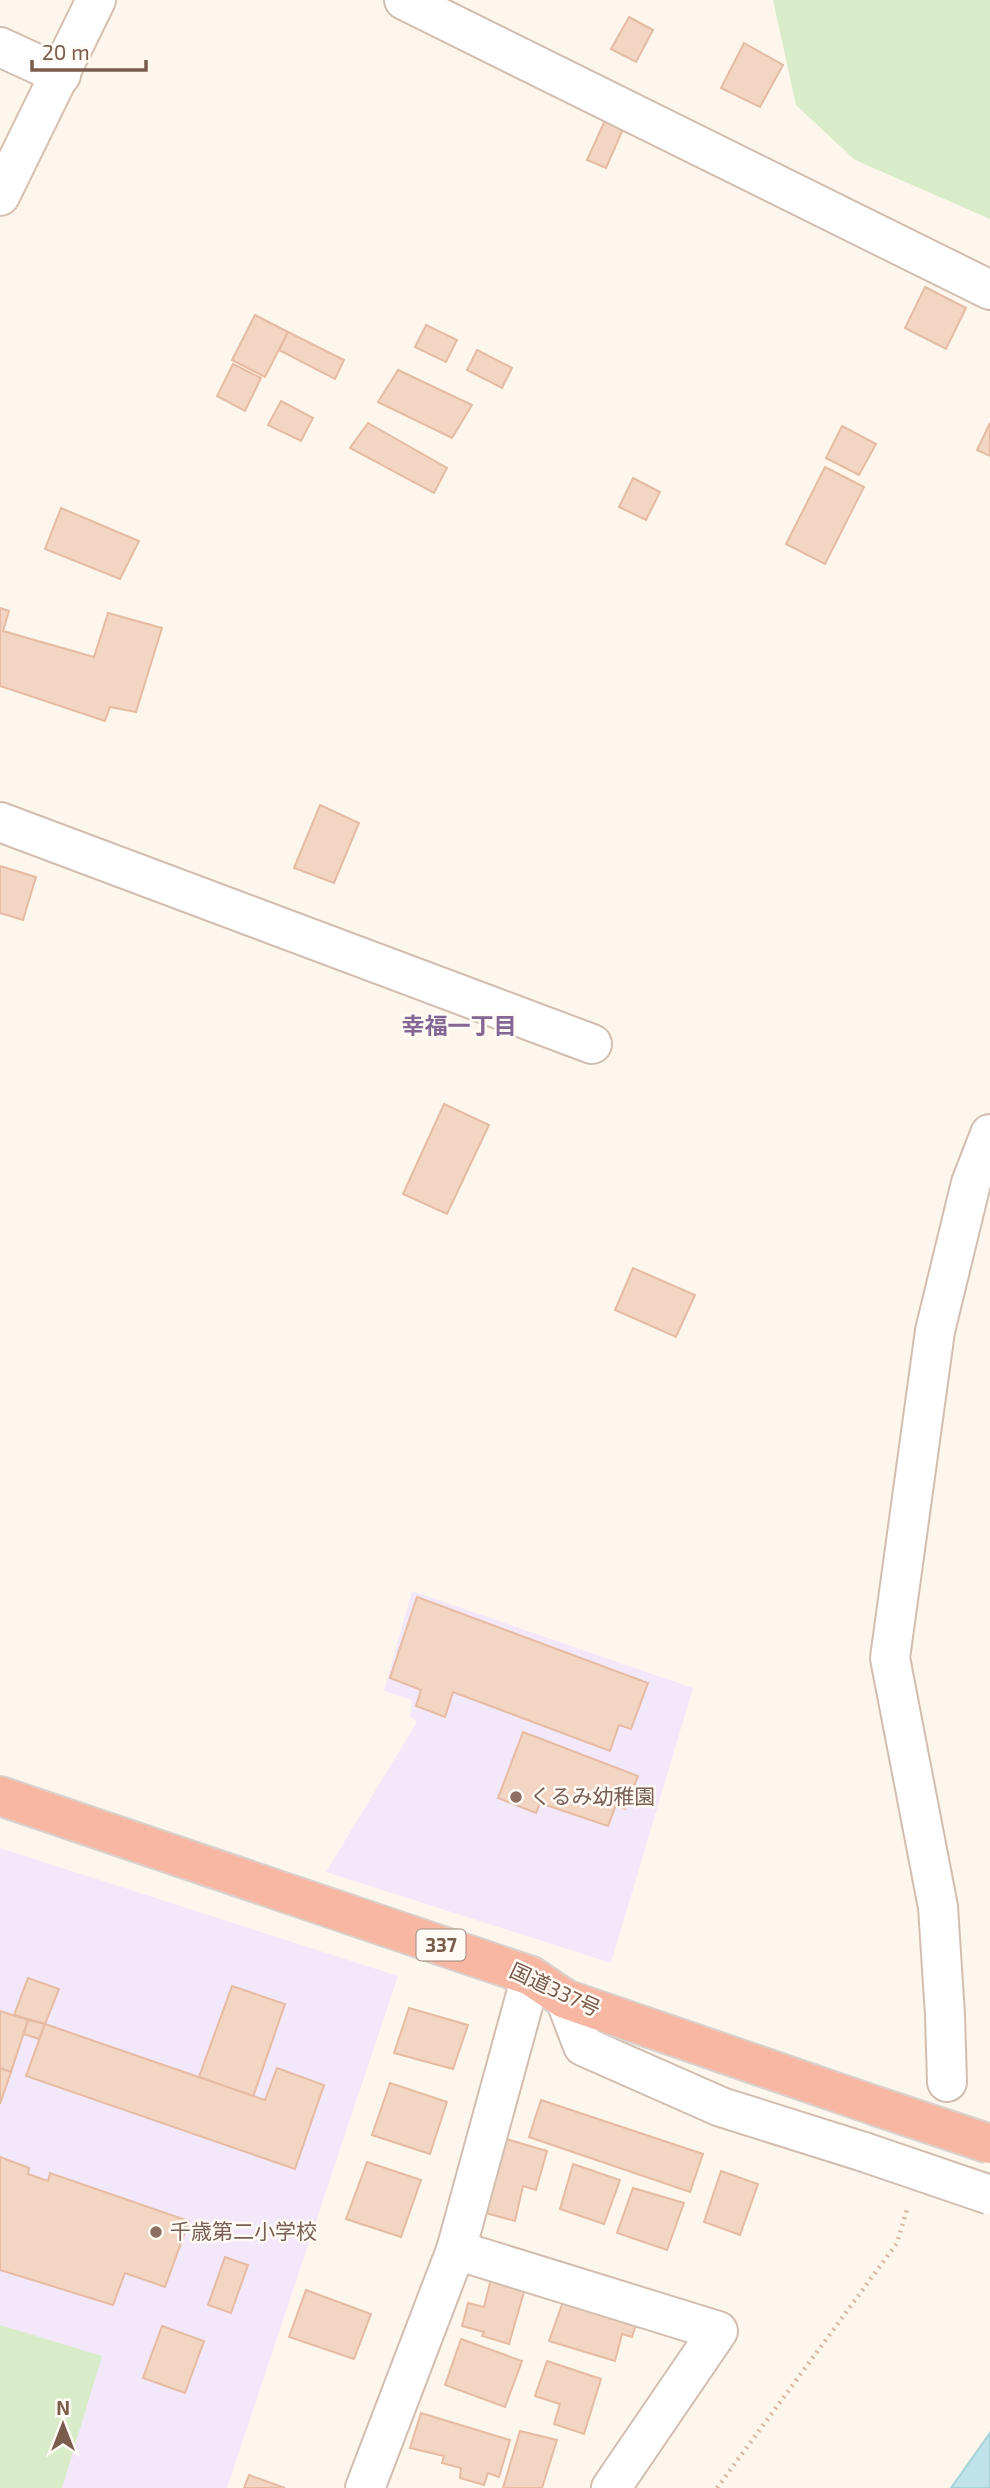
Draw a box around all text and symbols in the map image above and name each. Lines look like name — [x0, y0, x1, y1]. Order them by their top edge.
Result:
scale bar — [32, 28, 145, 72]
text: 20 m — [42, 39, 90, 64]
district label: 幸福一丁目 — [402, 1011, 517, 1039]
place label: くるみ幼稚園 — [530, 1783, 656, 1808]
marker: くるみ幼稚園 — [508, 1789, 524, 1805]
road number: 337 — [416, 1929, 466, 1960]
street label: 国道337号 — [506, 1957, 605, 2020]
place label: 千歳第二小学校 — [170, 2218, 317, 2243]
marker: 千歳第二小学校 — [148, 2224, 164, 2240]
north arrow — [28, 2390, 98, 2460]
text: N — [56, 2396, 70, 2419]

